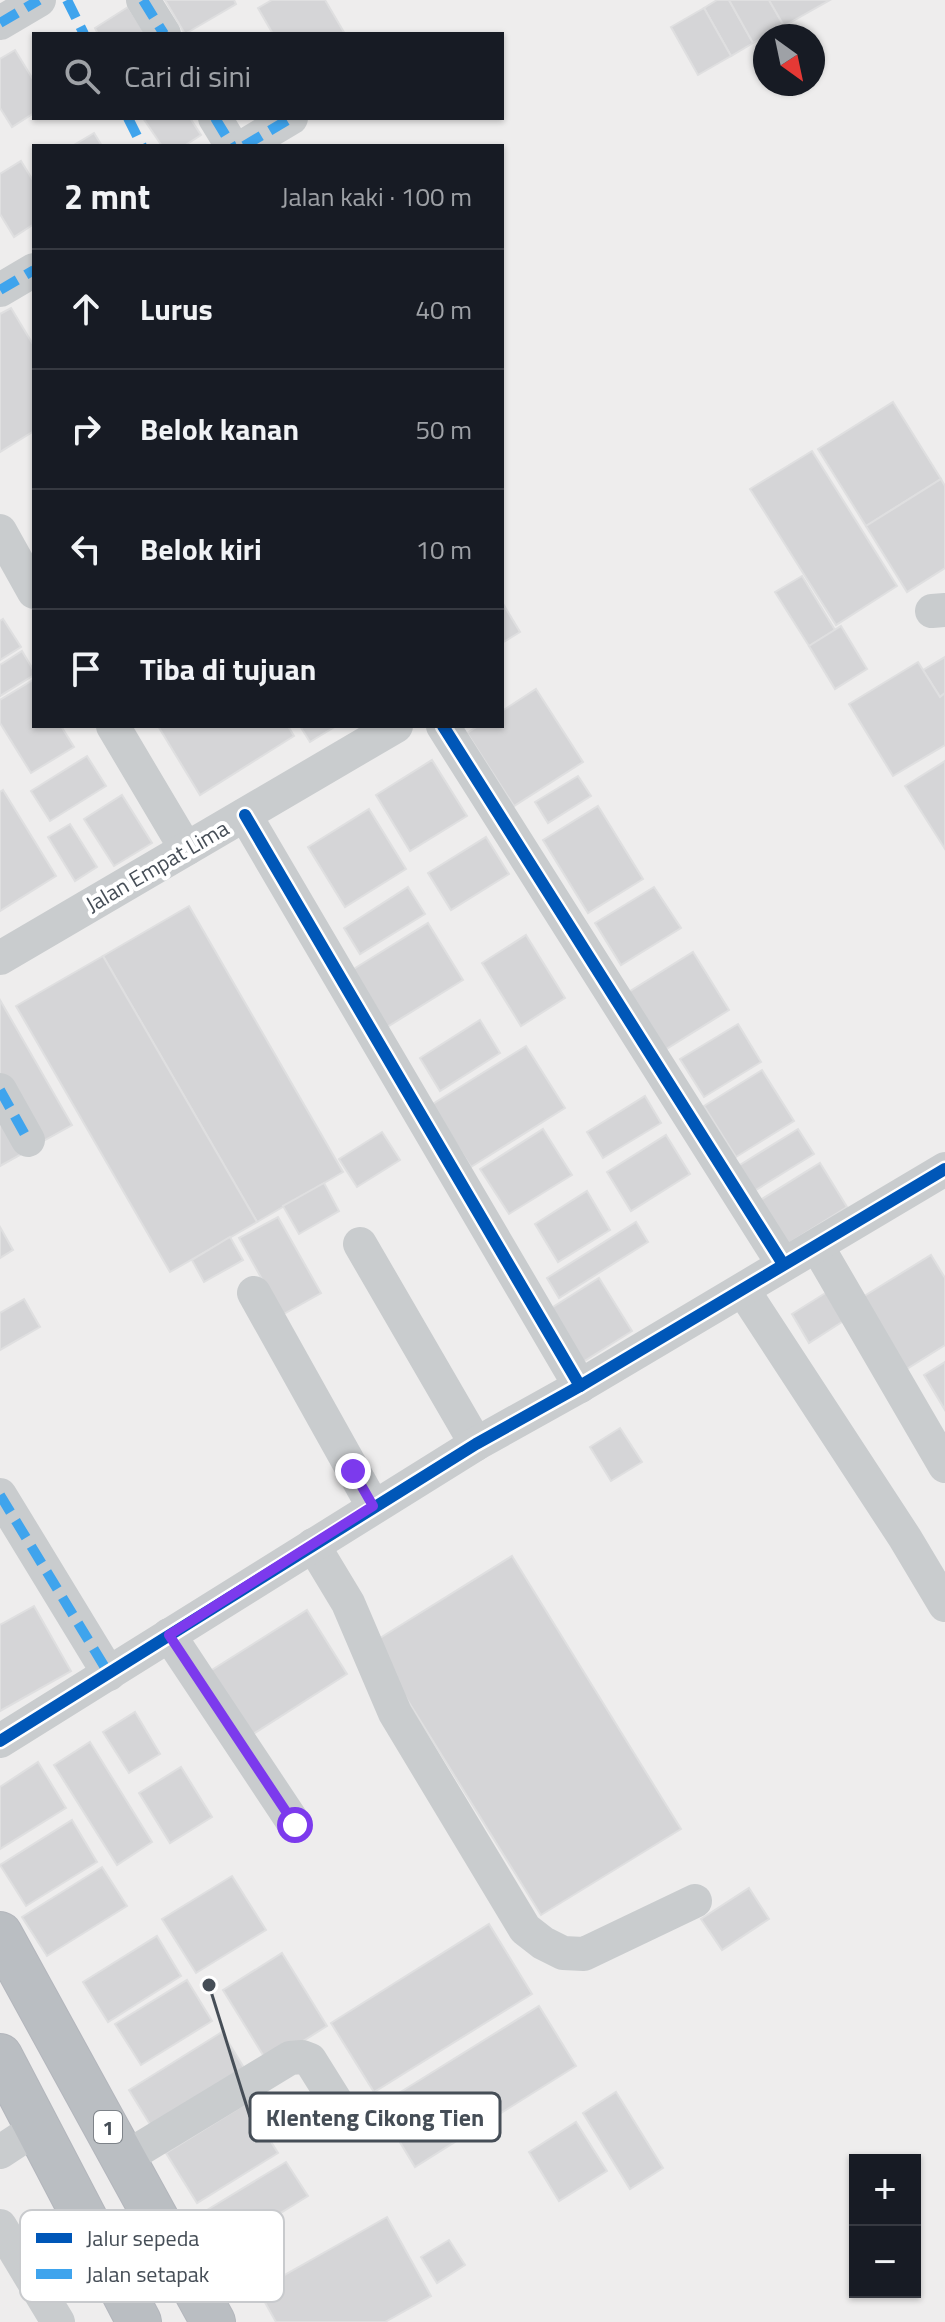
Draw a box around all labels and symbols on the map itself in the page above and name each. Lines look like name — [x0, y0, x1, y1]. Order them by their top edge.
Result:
north arrow — [753, 24, 825, 96]
street label: Jalan Empat Lima — [79, 811, 235, 921]
route end — [335, 1453, 371, 1489]
route start — [277, 1807, 313, 1843]
callout: Klenteng Cikong Tien — [250, 2093, 500, 2141]
text: Klenteng Cikong Tien — [266, 2099, 484, 2135]
road number: 1 — [94, 2111, 122, 2143]
legend — [20, 2210, 284, 2302]
text: Jalur sepeda — [86, 2221, 199, 2255]
text: Jalan setapak — [86, 2257, 210, 2291]

